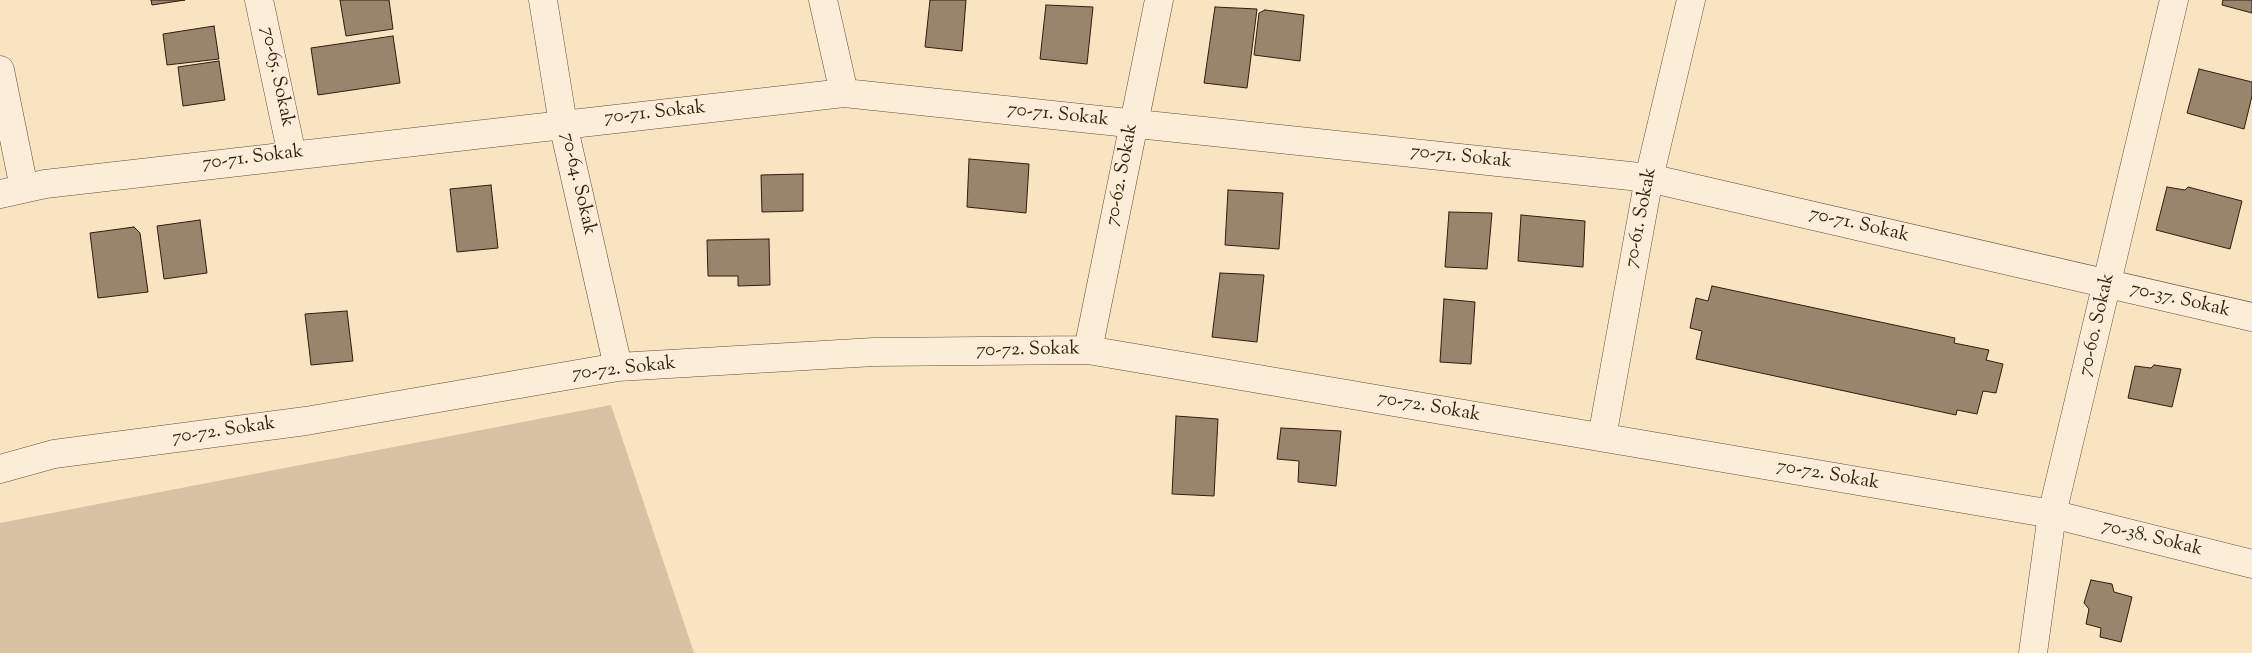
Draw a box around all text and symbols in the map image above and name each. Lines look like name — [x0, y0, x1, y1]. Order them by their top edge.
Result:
street label: 70-65. Sokak — [254, 25, 298, 129]
street label: 70-71. Sokak — [603, 97, 707, 131]
street label: 70-71. Sokak — [1006, 99, 1110, 133]
street label: 70-62. Sokak — [1102, 122, 1144, 228]
street label: 70-64. Sokak — [554, 131, 600, 237]
street label: 70-71. Sokak — [201, 141, 305, 177]
street label: 70-71. Sokak — [1409, 141, 1513, 175]
street label: 70-61. Sokak — [1621, 166, 1663, 270]
street label: 70-71. Sokak — [1807, 203, 1911, 249]
street label: 70-60. Sokak — [2075, 271, 2121, 379]
street label: 70-37. Sokak — [2128, 278, 2232, 324]
street label: 70-72. Sokak — [976, 339, 1080, 363]
street label: 70-72. Sokak — [571, 353, 677, 387]
street label: 70-72. Sokak — [1376, 388, 1482, 428]
street label: 70-72. Sokak — [171, 413, 277, 451]
street label: 70-72. Sokak — [1775, 456, 1881, 496]
street label: 70-38. Sokak — [2099, 516, 2205, 562]

